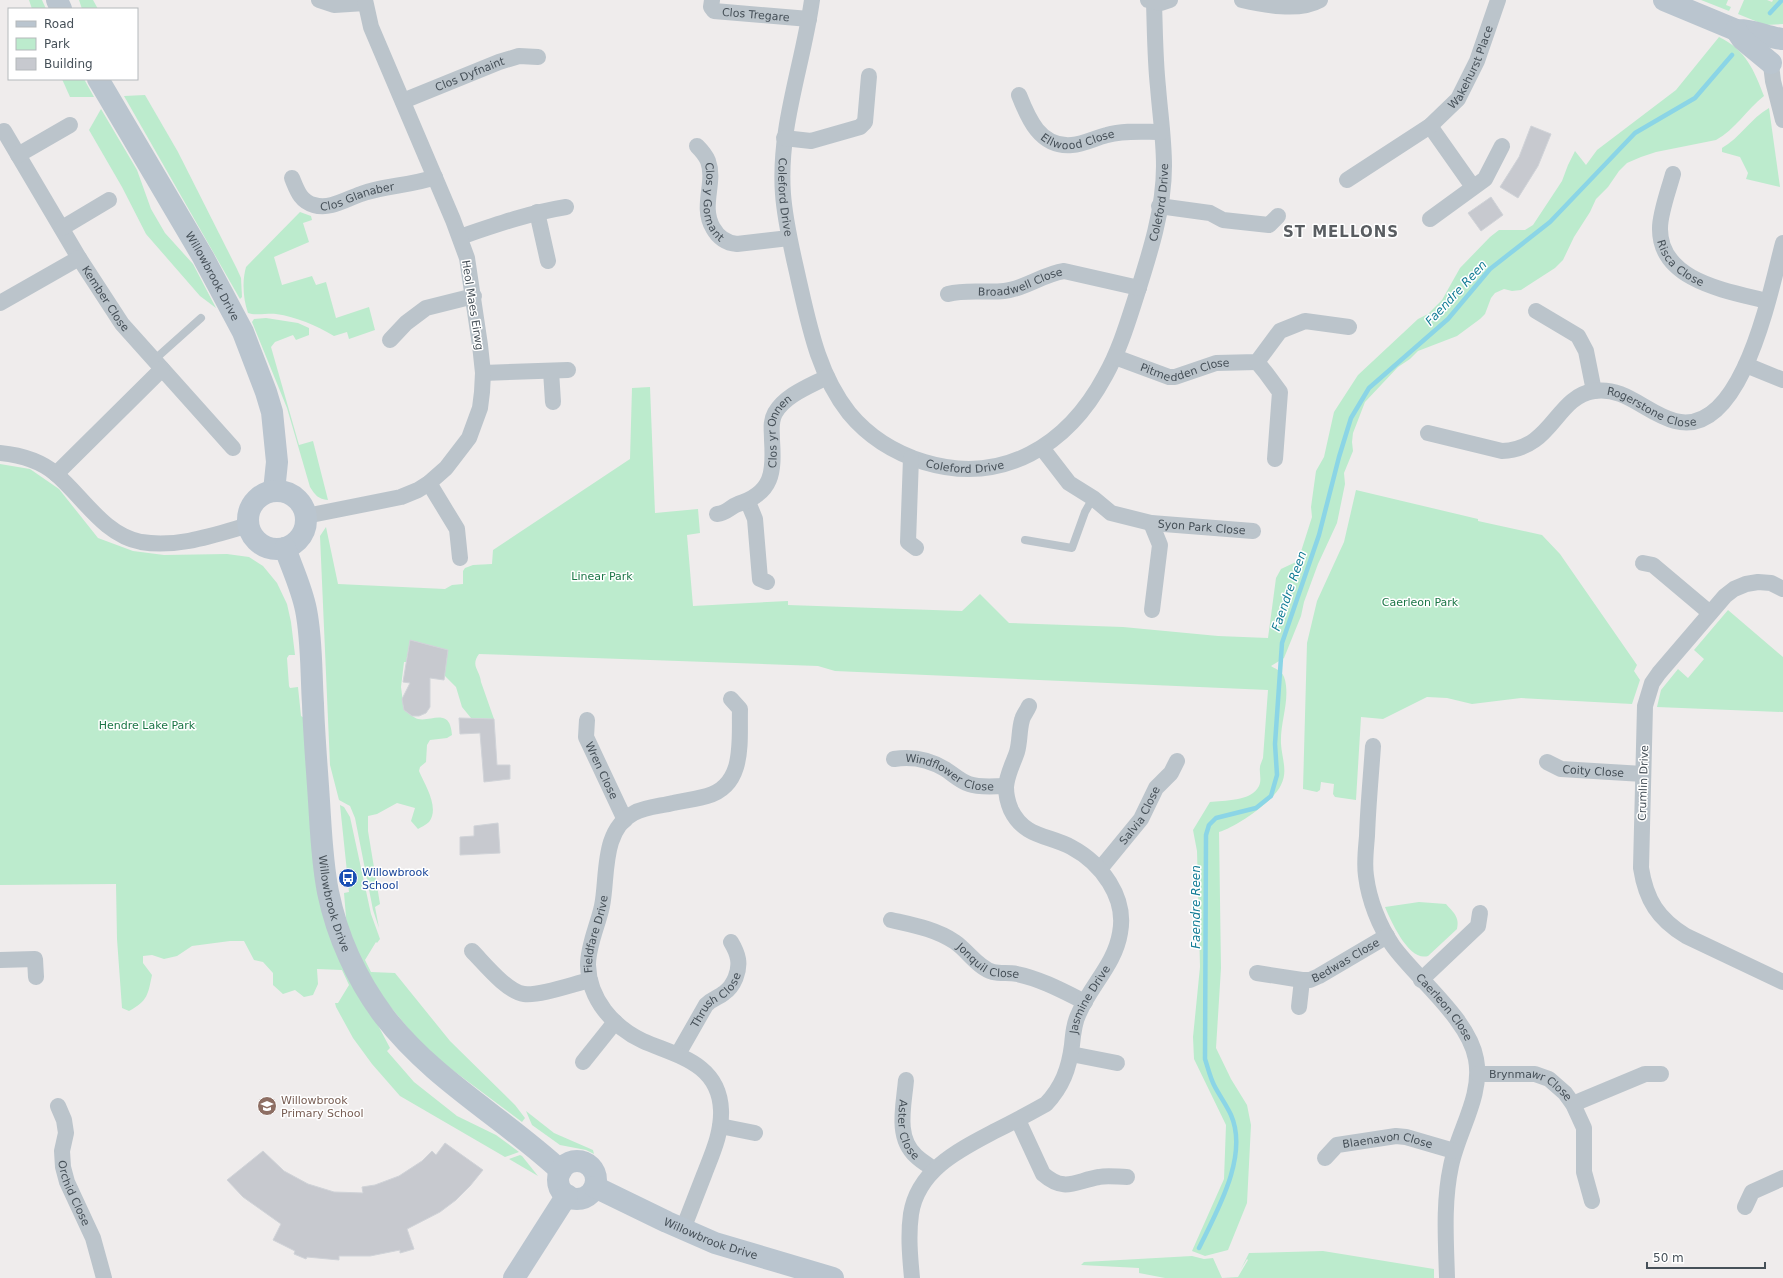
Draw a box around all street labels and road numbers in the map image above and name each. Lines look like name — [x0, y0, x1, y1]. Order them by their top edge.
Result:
street label: Clos Tregare — [721, 6, 790, 24]
street label: Wakehurst Place — [1446, 24, 1496, 112]
street label: Clos Dyfnaint — [433, 55, 507, 94]
street label: Ellwood Close — [1038, 127, 1116, 152]
street label: Coleford Drive — [775, 157, 795, 238]
street label: Clos y Gornant — [701, 161, 727, 245]
street label: Coleford Drive — [1147, 163, 1171, 243]
street label: Clos Glanaber — [320, 180, 396, 213]
street label: Willowbrook Drive — [183, 229, 242, 323]
street label: Risca Close — [1654, 238, 1706, 289]
street label: Heol Maes Eirwg — [459, 259, 486, 351]
street label: Kember Close — [79, 264, 132, 335]
street label: Broadwell Close — [978, 265, 1064, 299]
street label: Pitmedden Close — [1139, 357, 1230, 384]
street label: Rogerstone Close — [1606, 385, 1698, 430]
street label: Clos yr Onnen — [765, 392, 794, 469]
street label: Coleford Drive — [924, 457, 1006, 476]
street label: Syon Park Close — [1157, 518, 1246, 537]
street label: Wren Close — [582, 740, 620, 802]
street label: Crumlin Drive — [1636, 745, 1651, 821]
street label: Windflower Close — [905, 752, 994, 794]
street label: Coity Close — [1562, 763, 1625, 780]
street label: Salvia Close — [1117, 784, 1163, 847]
street label: Willowbrook Drive — [316, 854, 352, 954]
street label: Fieldfare Drive — [582, 894, 611, 974]
street label: Bedwas Close — [1310, 936, 1382, 985]
street label: Jonquil Close — [953, 939, 1021, 981]
street label: Jasmine Drive — [1067, 963, 1113, 1036]
street label: Thrush Close — [688, 971, 744, 1031]
street label: Caerleon Close — [1413, 971, 1475, 1043]
street label: Brynmawr Close — [1489, 1067, 1575, 1104]
street label: Aster Close — [895, 1099, 922, 1163]
street label: Blaenavon Close — [1342, 1130, 1434, 1151]
street label: Orchid Close — [56, 1160, 92, 1228]
street label: Willowbrook Drive — [662, 1215, 759, 1262]

